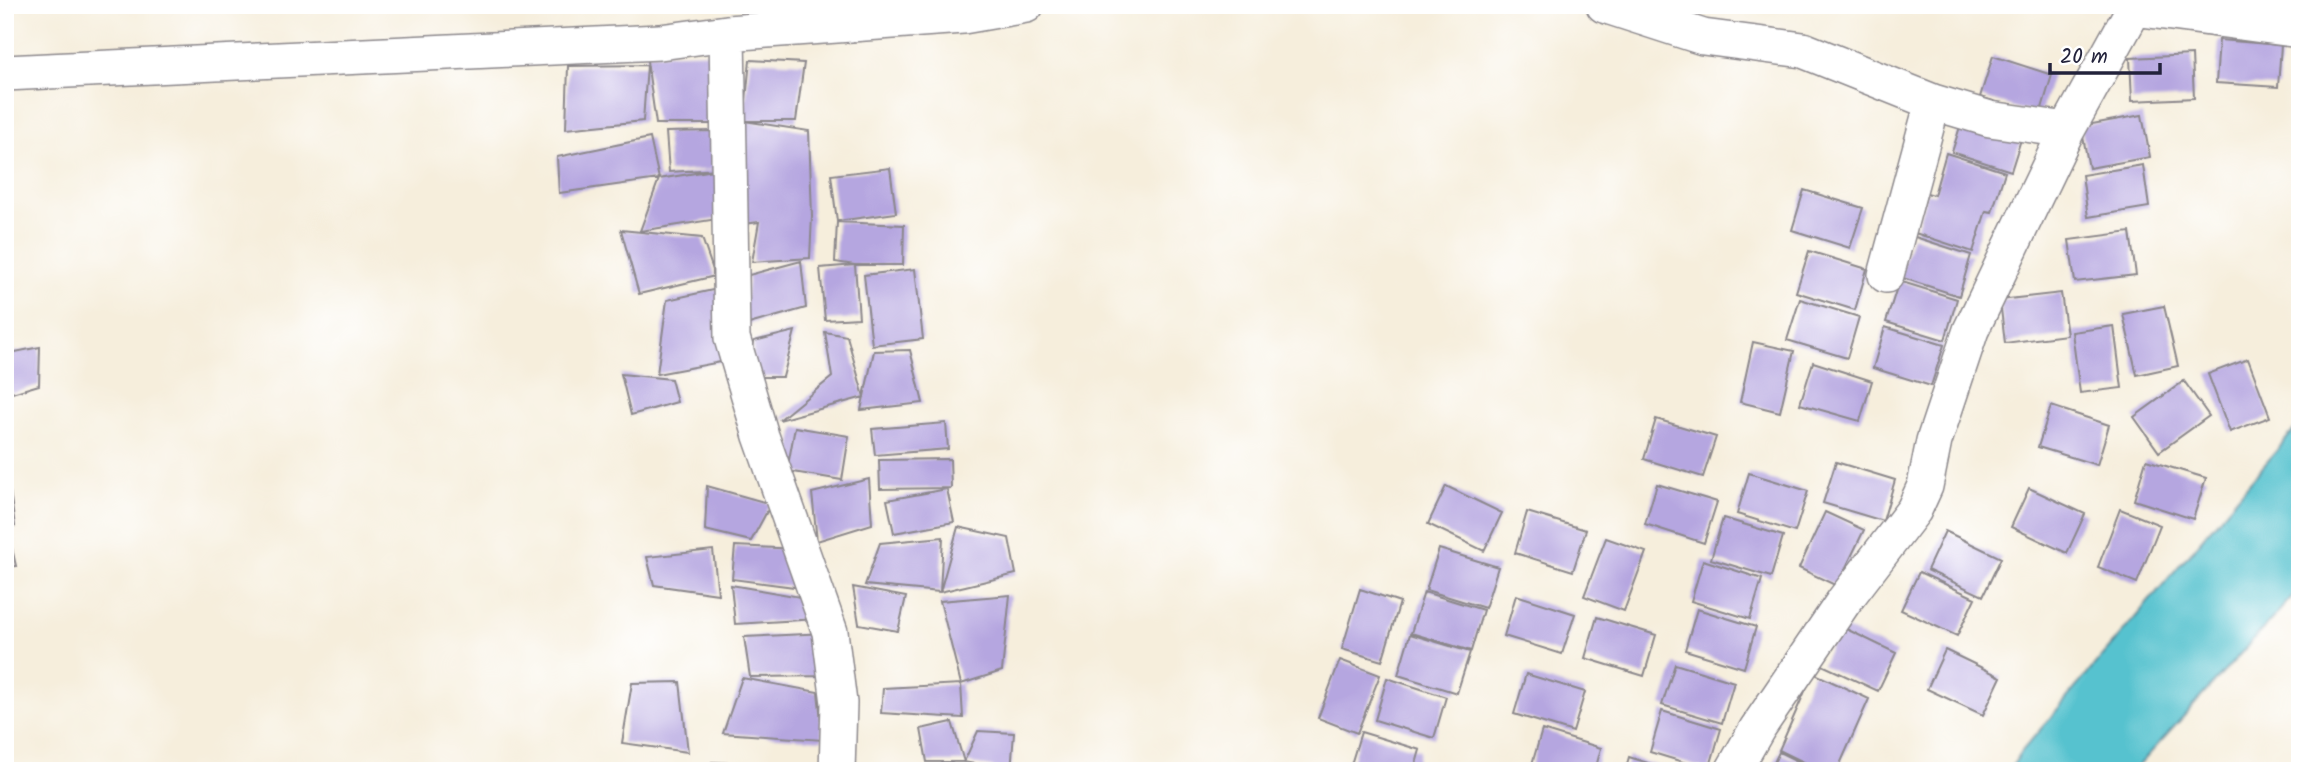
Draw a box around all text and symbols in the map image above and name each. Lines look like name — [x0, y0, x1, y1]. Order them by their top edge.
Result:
scale bar — [2050, 32, 2160, 76]
text: 20 m — [2060, 41, 2108, 74]

